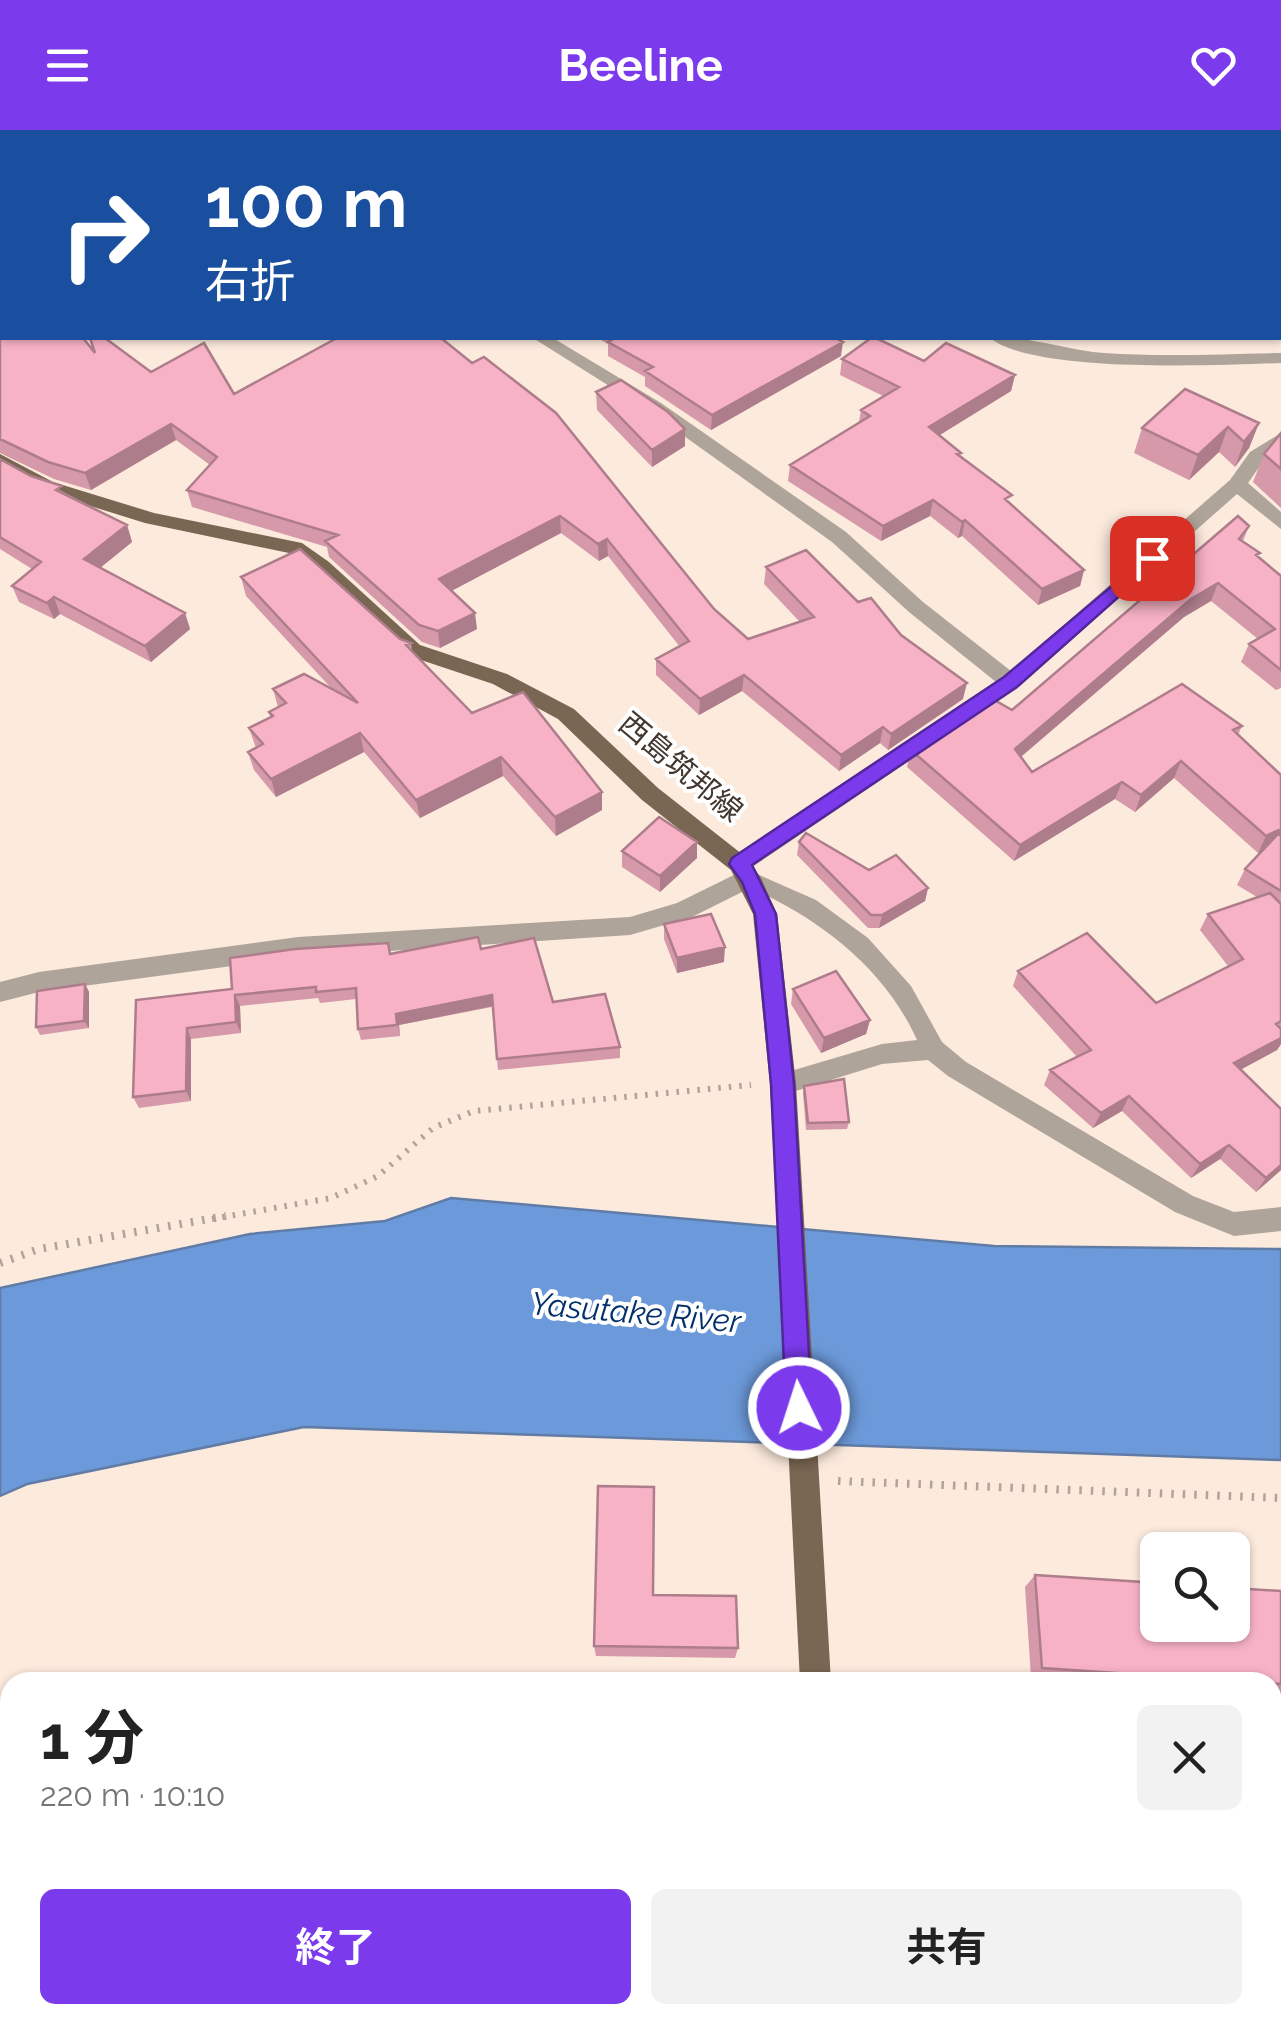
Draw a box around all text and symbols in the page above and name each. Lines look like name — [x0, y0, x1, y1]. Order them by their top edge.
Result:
icon: menu — [40, 38, 95, 93]
icon: heart — [1186, 38, 1241, 93]
text: Beeline — [558, 39, 723, 92]
text: 100 m — [205, 161, 408, 243]
icon: right — [40, 170, 170, 300]
text: 右折 — [205, 255, 295, 308]
pin — [1110, 516, 1195, 601]
icon: arrive — [1125, 531, 1180, 586]
street label: 西島筑邦線 — [612, 705, 750, 829]
water label: Yasutake River — [530, 1284, 743, 1340]
position arrow — [747, 1356, 851, 1460]
map controls — [1140, 1532, 1250, 1642]
button: search — [1140, 1532, 1250, 1642]
text: 1 分 — [40, 1703, 144, 1773]
button: close — [1137, 1705, 1242, 1810]
text: 220 m · 10:10 — [40, 1776, 225, 1813]
button: 終了 — [40, 1889, 631, 2004]
button: 共有 — [651, 1889, 1242, 2004]

